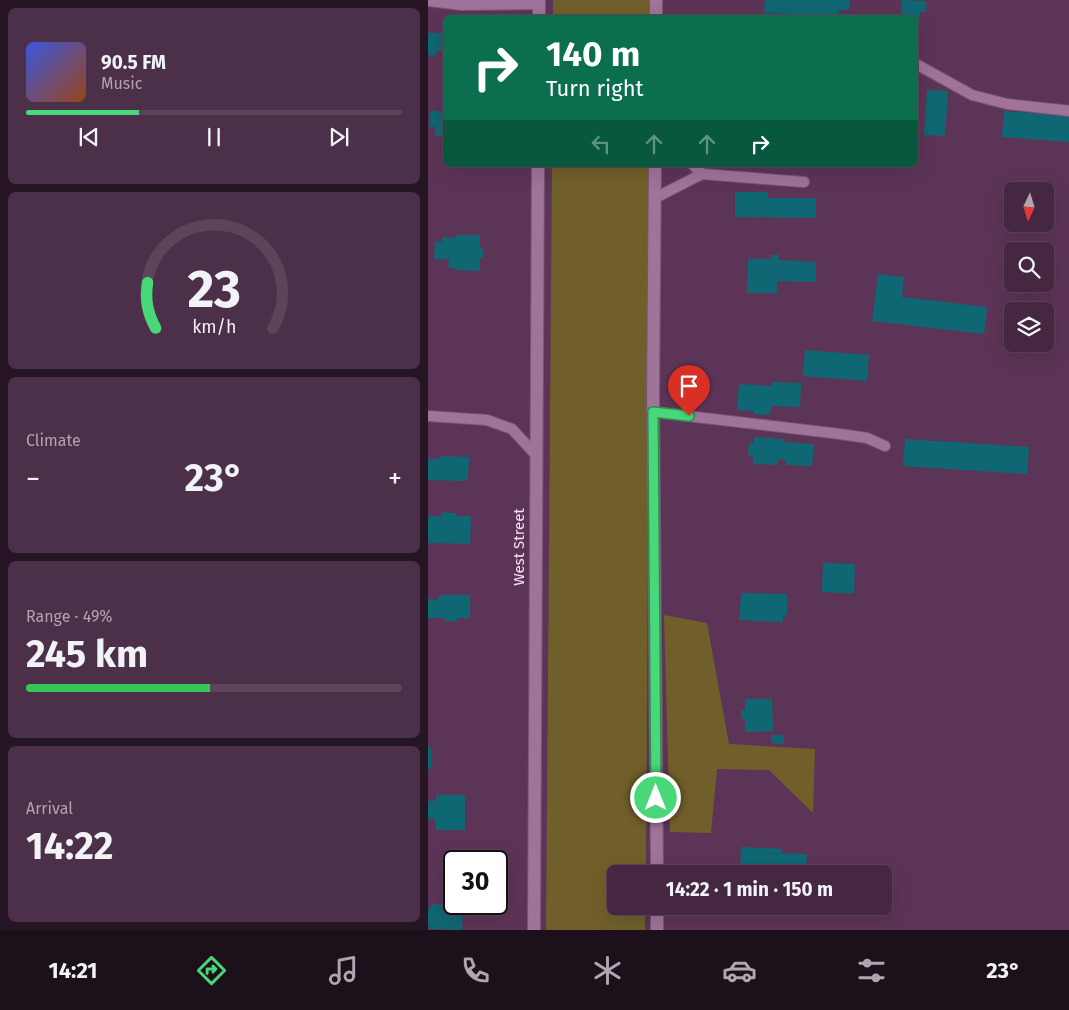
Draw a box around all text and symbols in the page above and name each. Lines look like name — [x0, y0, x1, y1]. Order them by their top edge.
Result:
text: 140 m — [546, 33, 640, 75]
icon: right — [463, 35, 528, 100]
text: 90.5 FM — [101, 51, 166, 74]
text: Music — [101, 74, 142, 93]
text: Turn right — [546, 75, 643, 102]
icon: previous — [75, 123, 103, 151]
icon: pause — [200, 123, 228, 151]
icon: next — [325, 123, 353, 151]
icon: left — [587, 130, 615, 158]
icon: ahead — [640, 130, 668, 158]
icon: ahead — [693, 130, 721, 158]
icon: right — [746, 130, 774, 158]
north arrow — [1004, 182, 1054, 232]
map controls — [1004, 182, 1054, 352]
button: search — [1004, 242, 1054, 292]
text: 23 — [187, 258, 241, 321]
button: layers — [1004, 302, 1054, 352]
text: km/h — [192, 316, 236, 338]
pin — [668, 365, 710, 416]
icon: arrive — [675, 372, 703, 400]
text: Climate — [26, 431, 81, 450]
text: 23° — [185, 455, 244, 501]
text: − — [26, 462, 40, 495]
text: + — [388, 462, 402, 495]
street label: West Street — [510, 508, 528, 586]
text: Range · 49% — [26, 607, 113, 626]
text: 245 km — [26, 631, 148, 677]
position arrow — [629, 771, 681, 823]
text: Arrival — [26, 799, 73, 818]
text: 14:22 — [26, 823, 114, 869]
speed limit sign: 30 — [443, 850, 508, 915]
text: 14:22 · 1 min · 150 m — [666, 878, 833, 901]
icon: directions — [194, 953, 229, 988]
icon: music — [326, 953, 361, 988]
icon: phone — [458, 953, 493, 988]
icon: climate — [590, 953, 625, 988]
icon: car — [722, 953, 757, 988]
icon: filters — [854, 953, 889, 988]
text: 14:21 — [48, 957, 98, 984]
text: 23° — [986, 957, 1020, 984]

